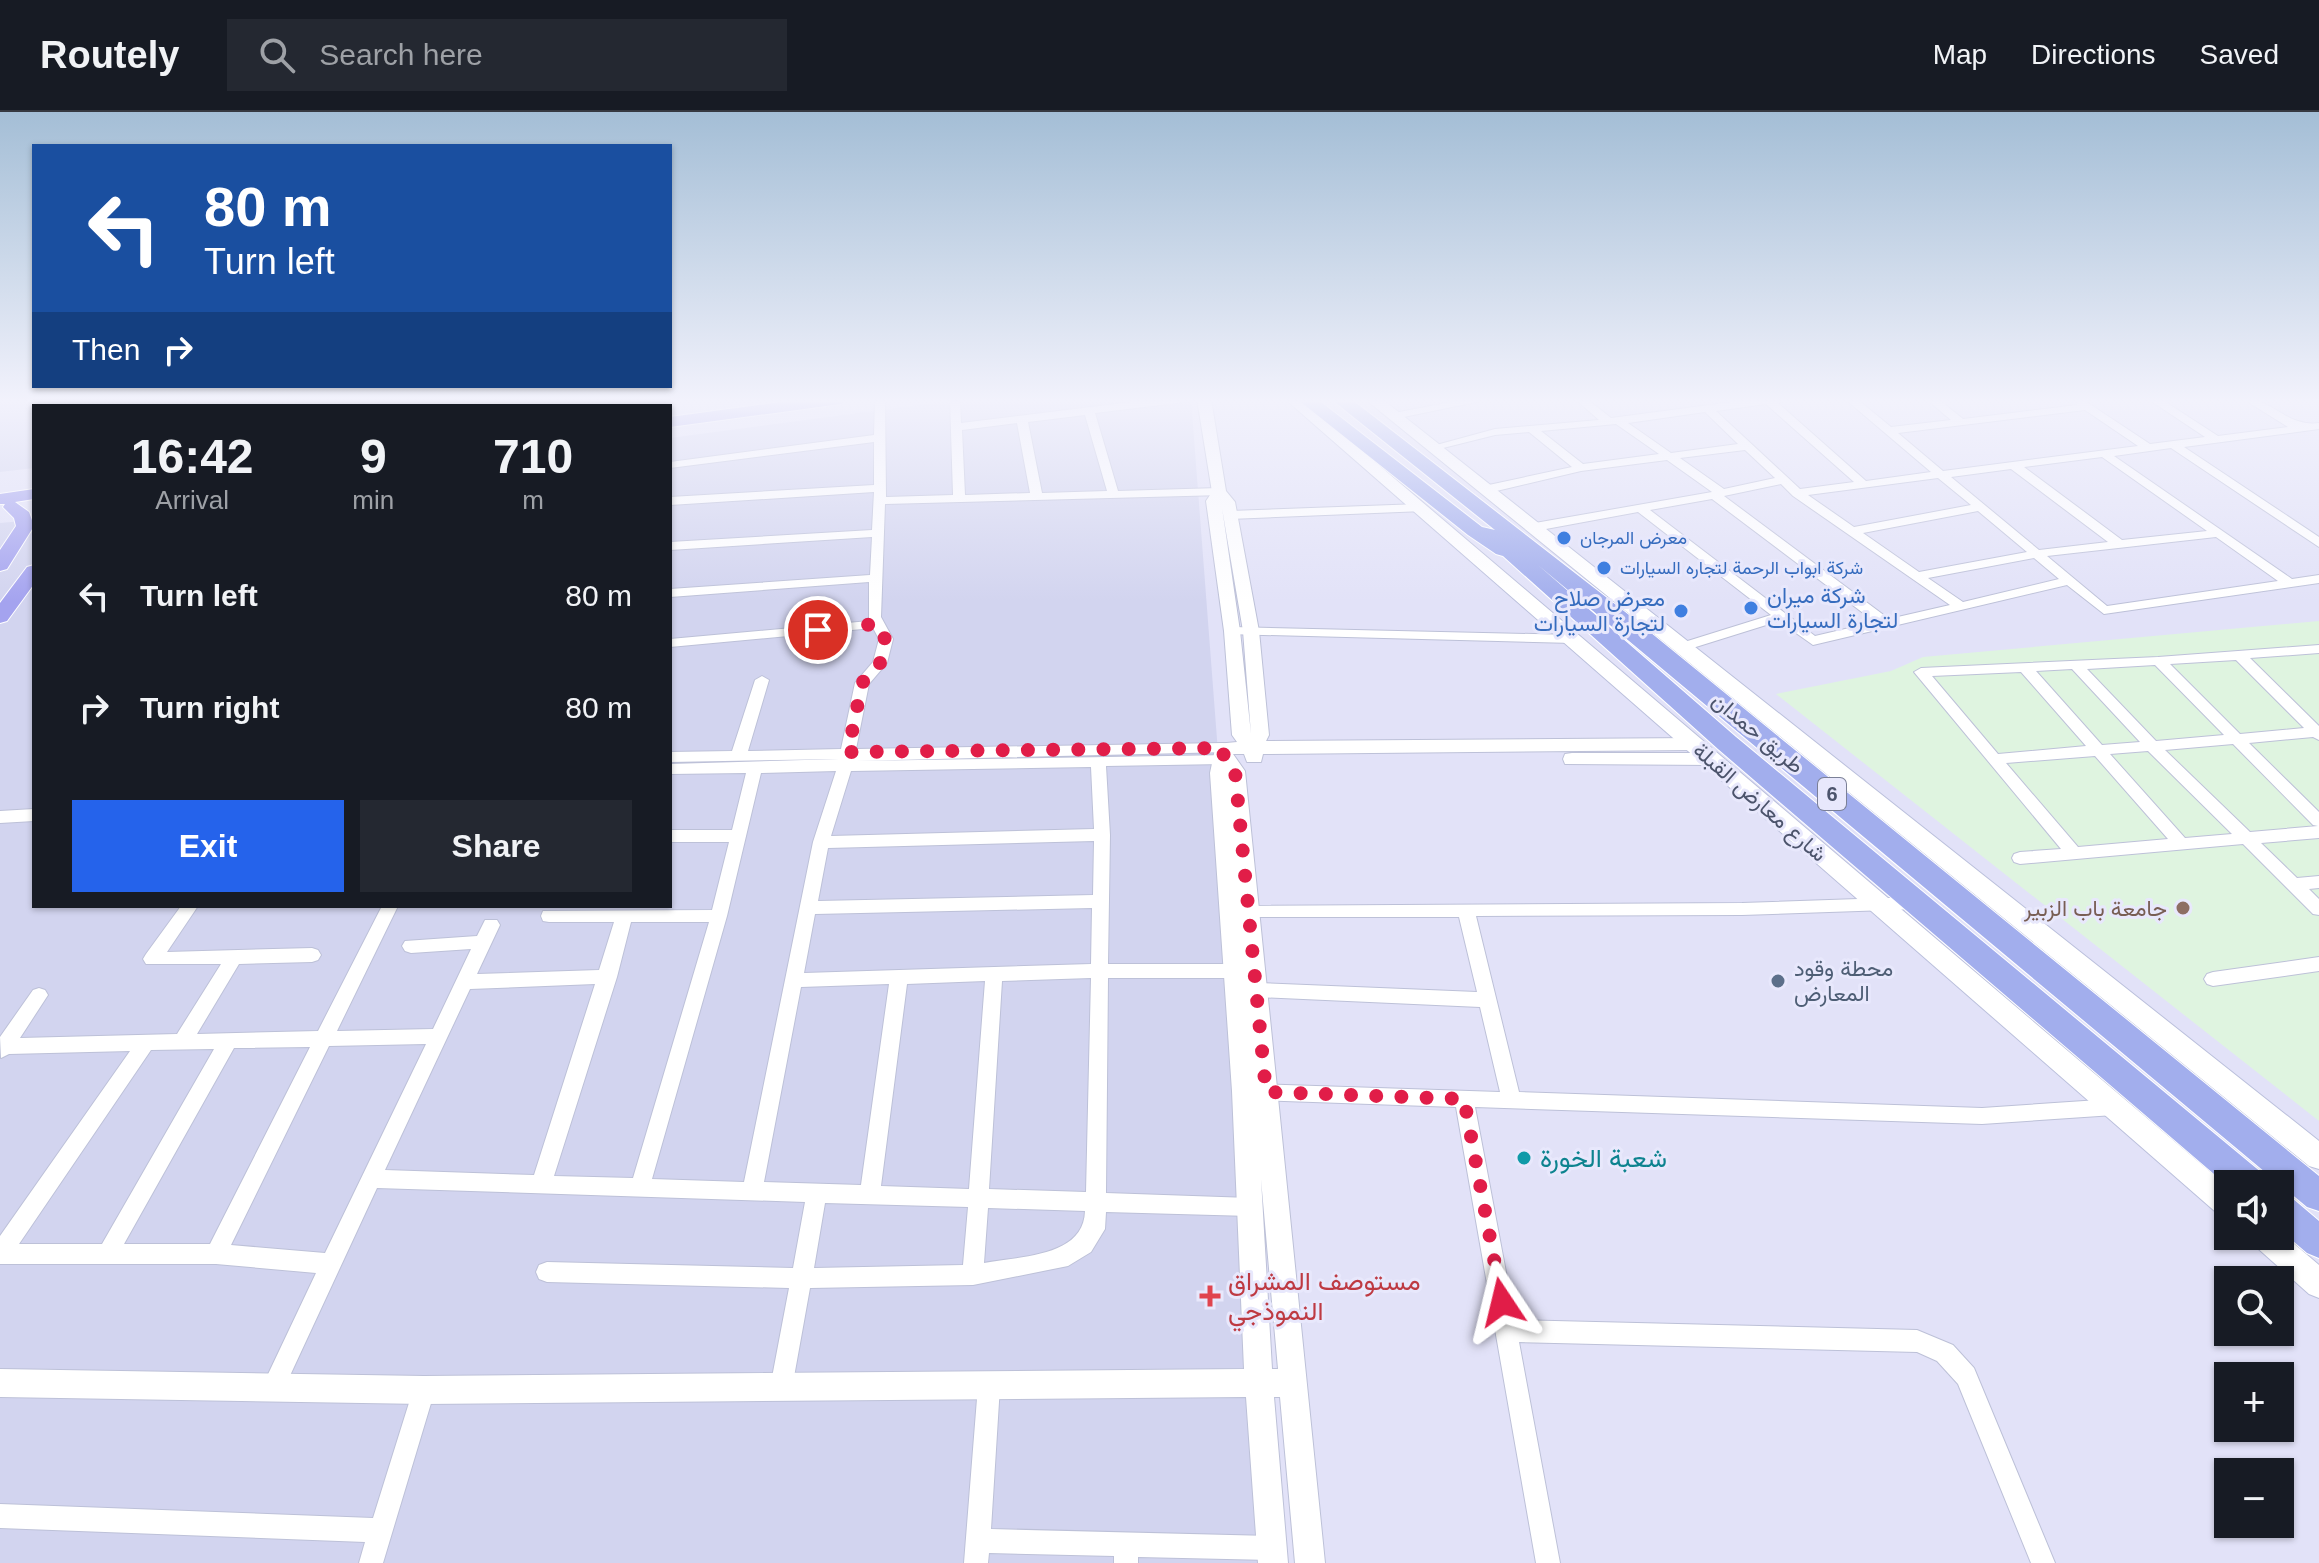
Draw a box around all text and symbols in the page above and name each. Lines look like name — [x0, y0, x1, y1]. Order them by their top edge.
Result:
search box — [227, 19, 787, 91]
icon: search — [255, 33, 299, 77]
text: Routely — [40, 34, 179, 76]
text: Search here — [319, 38, 483, 71]
text: Map — [1933, 39, 1987, 70]
text: Directions — [2031, 39, 2156, 70]
text: Saved — [2200, 39, 2279, 70]
text: 80 m — [204, 175, 332, 238]
icon: left — [72, 176, 176, 280]
text: Turn left — [204, 241, 335, 282]
icon: right — [156, 328, 200, 372]
text: Then — [72, 333, 140, 366]
text: 16:42 — [131, 430, 254, 483]
text: 9 — [360, 430, 387, 483]
text: 710 — [493, 430, 573, 483]
text: Arrival — [155, 485, 229, 515]
text: min — [352, 485, 394, 515]
text: m — [522, 485, 544, 515]
place label: معرض المرجان — [1580, 528, 1687, 549]
marker: معرض المرجان — [1555, 529, 1573, 547]
place label: شركة ابواب الرحمة لتجاره السيارات — [1620, 558, 1863, 579]
marker: شركة ابواب الرحمة لتجاره السيارات — [1595, 559, 1613, 577]
icon: left — [72, 574, 116, 618]
text: Turn left — [140, 579, 258, 612]
text: 80 m — [565, 579, 632, 612]
place label: شركة ميران لتجارة السيارات — [1767, 583, 1898, 634]
place label: معرض صلاح لتجارة السيارات — [1534, 586, 1665, 637]
pin — [784, 596, 852, 664]
marker: شركة ميران لتجارة السيارات — [1742, 599, 1760, 617]
marker: معرض صلاح لتجارة السيارات — [1672, 602, 1690, 620]
icon: arrive — [796, 608, 840, 652]
icon: right — [72, 686, 116, 730]
street label: طريق حمدان — [1707, 687, 1809, 779]
text: Turn right — [140, 691, 279, 724]
text: 80 m — [565, 691, 632, 724]
street label: شارع معارض القبلة — [1687, 737, 1832, 868]
road number: 6 — [1818, 778, 1846, 810]
button: Exit — [72, 800, 344, 892]
button: Share — [360, 800, 632, 892]
place label: جامعة باب الزبير — [2023, 896, 2167, 922]
marker: جامعة باب الزبير — [2174, 899, 2192, 917]
place label: محطة وقود المعارض — [1794, 956, 1893, 1007]
marker: محطة وقود المعارض — [1769, 972, 1787, 990]
place label: شعبة الخورة — [1540, 1143, 1667, 1174]
marker: شعبة الخورة — [1515, 1149, 1533, 1167]
map controls — [2214, 1170, 2294, 1538]
button: sound — [2214, 1170, 2294, 1250]
position arrow — [1460, 1260, 1544, 1344]
place label: مستوصف المشراق النموذجي — [1228, 1266, 1421, 1332]
button: search — [2214, 1266, 2294, 1346]
marker: مستوصف المشراق النموذجي — [1199, 1285, 1221, 1307]
button: + — [2214, 1362, 2294, 1442]
button: − — [2214, 1458, 2294, 1538]

